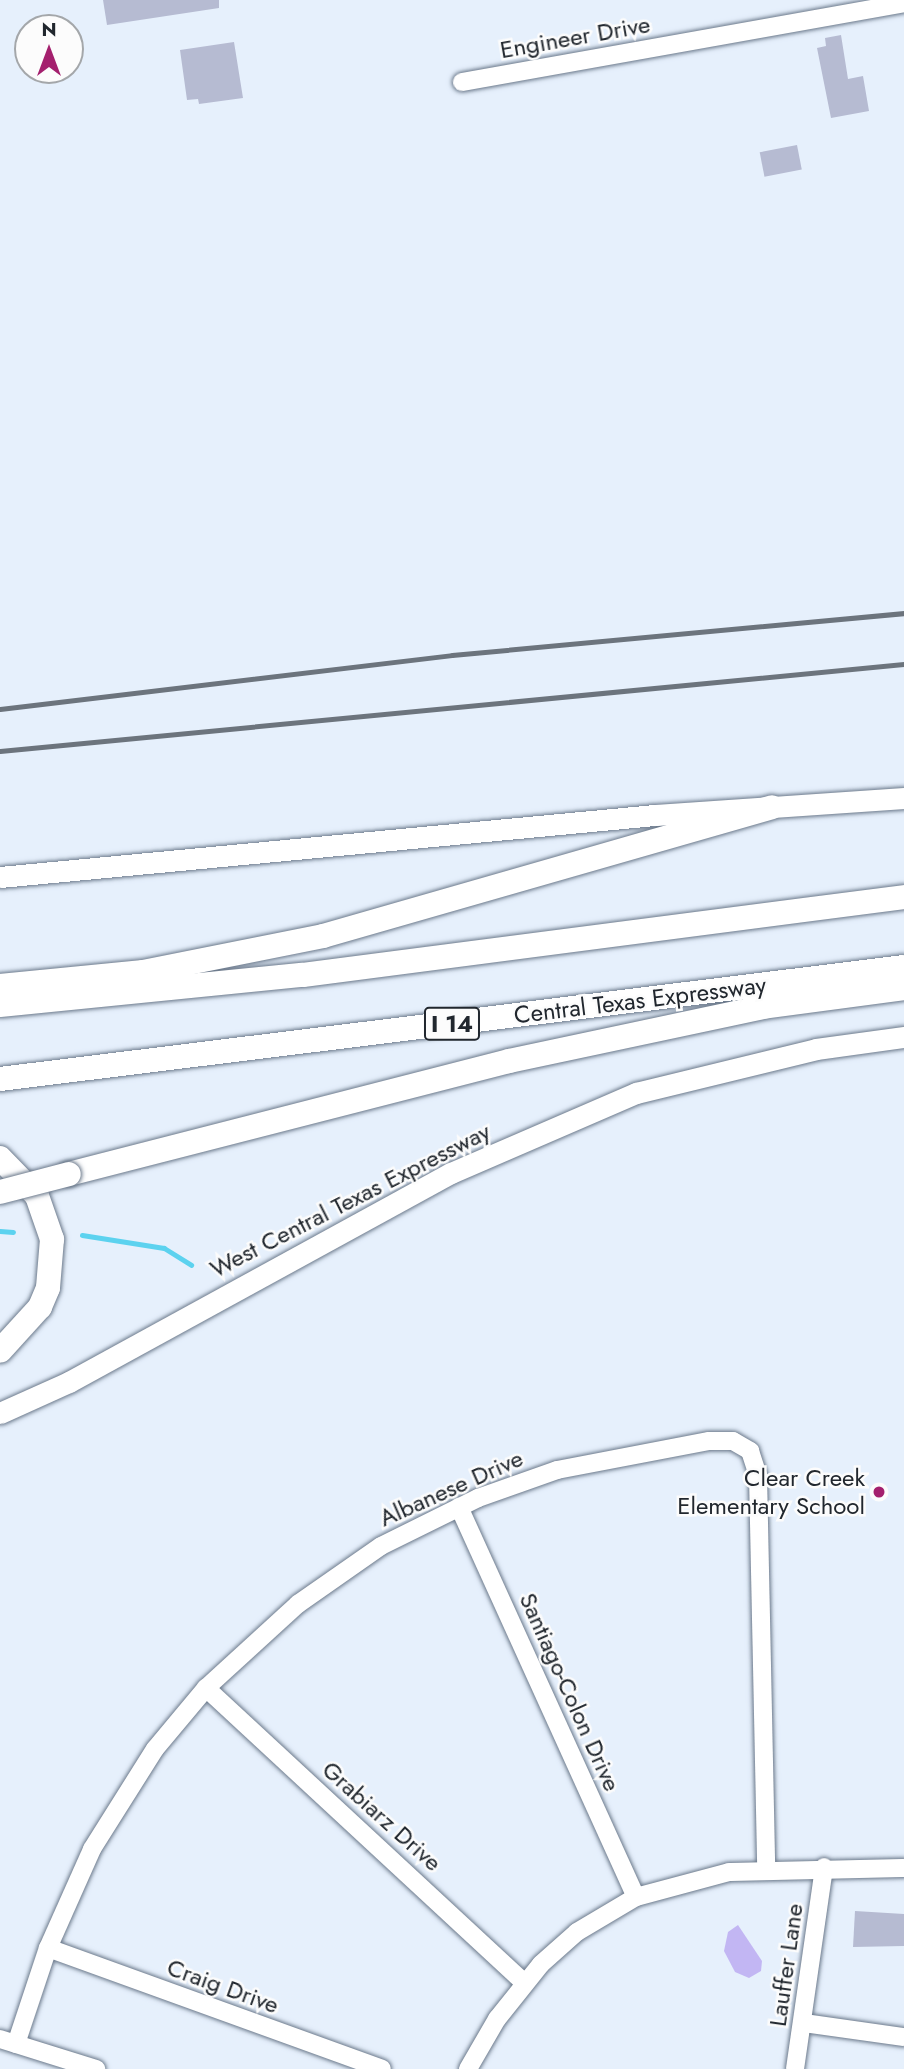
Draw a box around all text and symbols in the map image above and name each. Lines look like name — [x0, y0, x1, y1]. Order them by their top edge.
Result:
street label: Engineer Drive — [498, 10, 652, 64]
north arrow — [14, 14, 84, 84]
text: N — [41, 16, 57, 43]
street label: Central Texas Expressway — [512, 970, 768, 1030]
road number: I 14 — [422, 1004, 482, 1044]
street label: West Central Texas Expressway — [205, 1117, 495, 1283]
street label: Albanese Drive — [375, 1444, 527, 1532]
place label: Clear Creek Elementary School — [677, 1464, 865, 1520]
marker: Clear Creek Elementary School — [871, 1484, 887, 1500]
street label: Santiago-Colon Drive — [513, 1588, 627, 1796]
street label: Grabiarz Drive — [316, 1755, 448, 1877]
street label: Lauffer Lane — [763, 1902, 809, 2028]
street label: Craig Drive — [163, 1953, 283, 2019]

